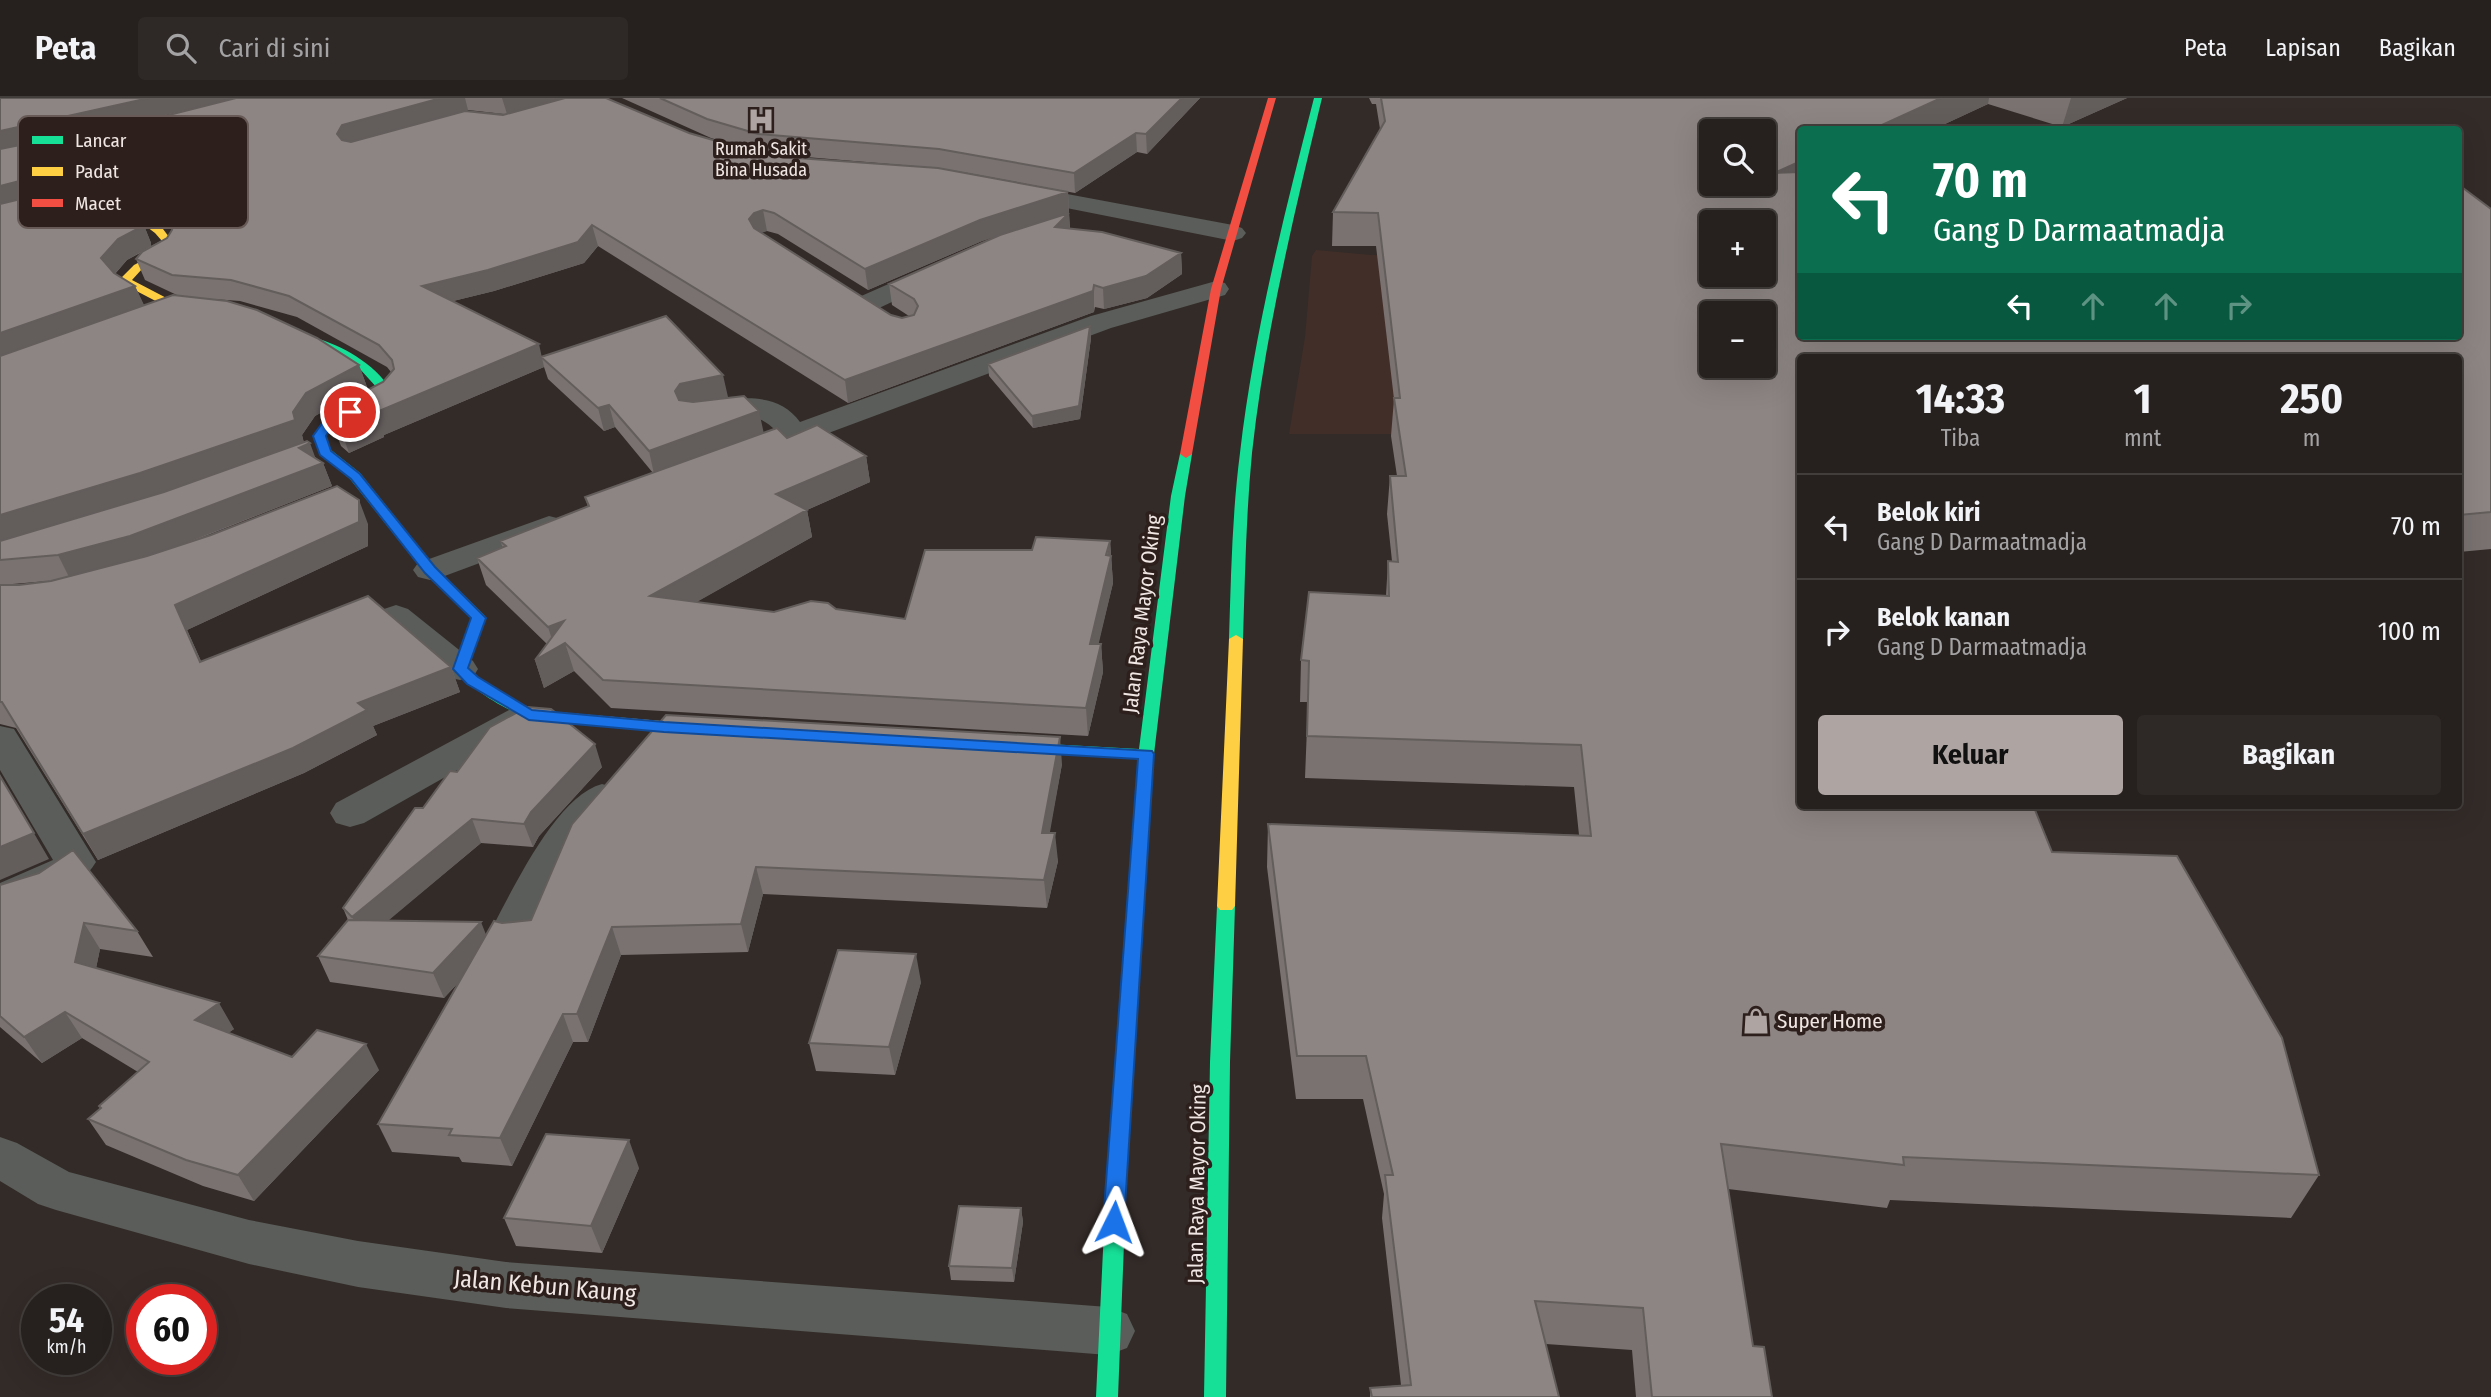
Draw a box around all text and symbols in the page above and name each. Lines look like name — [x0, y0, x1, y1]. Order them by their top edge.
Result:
search box — [138, 17, 628, 80]
text: Peta — [35, 28, 96, 68]
icon: search — [162, 29, 200, 67]
text: Cari di sini — [218, 33, 330, 64]
text: Peta — [2184, 34, 2227, 62]
text: Lapisan — [2265, 34, 2341, 62]
text: Bagikan — [2379, 34, 2456, 62]
hospital icon: Rumah Sakit Bina Husada — [746, 105, 776, 135]
legend — [18, 116, 248, 228]
map controls — [1699, 119, 1776, 378]
button: search — [1699, 119, 1776, 196]
text: Lancar — [75, 129, 127, 152]
place label: Rumah Sakit Bina Husada — [715, 138, 807, 181]
text: 70 m — [1933, 151, 2028, 210]
icon: left — [1818, 154, 1909, 245]
text: Padat — [75, 160, 120, 183]
text: Macet — [75, 192, 122, 215]
button: + — [1699, 210, 1776, 287]
text: Gang D Darmaatmadja — [1933, 211, 2225, 249]
icon: left — [2001, 287, 2039, 325]
icon: ahead — [2074, 287, 2112, 325]
icon: ahead — [2147, 287, 2185, 325]
icon: right — [2220, 287, 2258, 325]
button: − — [1699, 301, 1776, 378]
text: 14:33 — [1916, 374, 2005, 424]
text: 1 — [2134, 374, 2152, 424]
text: 250 — [2280, 374, 2343, 424]
pin — [320, 382, 380, 442]
icon: arrive — [331, 393, 369, 431]
text: Tiba — [1941, 424, 1980, 452]
text: mnt — [2124, 424, 2161, 452]
text: m — [2303, 424, 2321, 452]
text: Belok kiri — [1877, 497, 1980, 528]
icon: left — [1818, 508, 1856, 546]
text: 70 m — [2391, 511, 2441, 542]
street label: Jalan Raya Mayor Oking — [1117, 513, 1167, 715]
text: Gang D Darmaatmadja — [1877, 528, 2087, 556]
text: Belok kanan — [1877, 602, 2010, 633]
icon: right — [1818, 613, 1856, 651]
text: 100 m — [2378, 616, 2441, 647]
text: Gang D Darmaatmadja — [1877, 633, 2087, 661]
button: Keluar — [1818, 715, 2123, 795]
button: Bagikan — [2137, 715, 2441, 795]
shop icon: Super Home — [1741, 1006, 1771, 1036]
place label: Super Home — [1777, 1008, 1883, 1034]
street label: Jalan Raya Mayor Oking — [1182, 1084, 1212, 1284]
position arrow — [1077, 1185, 1151, 1259]
street label: Jalan Kebun Kaung — [453, 1264, 638, 1308]
speed limit sign: 60 — [126, 1284, 217, 1375]
text: 54 — [49, 1299, 84, 1341]
text: km/h — [46, 1336, 87, 1358]

